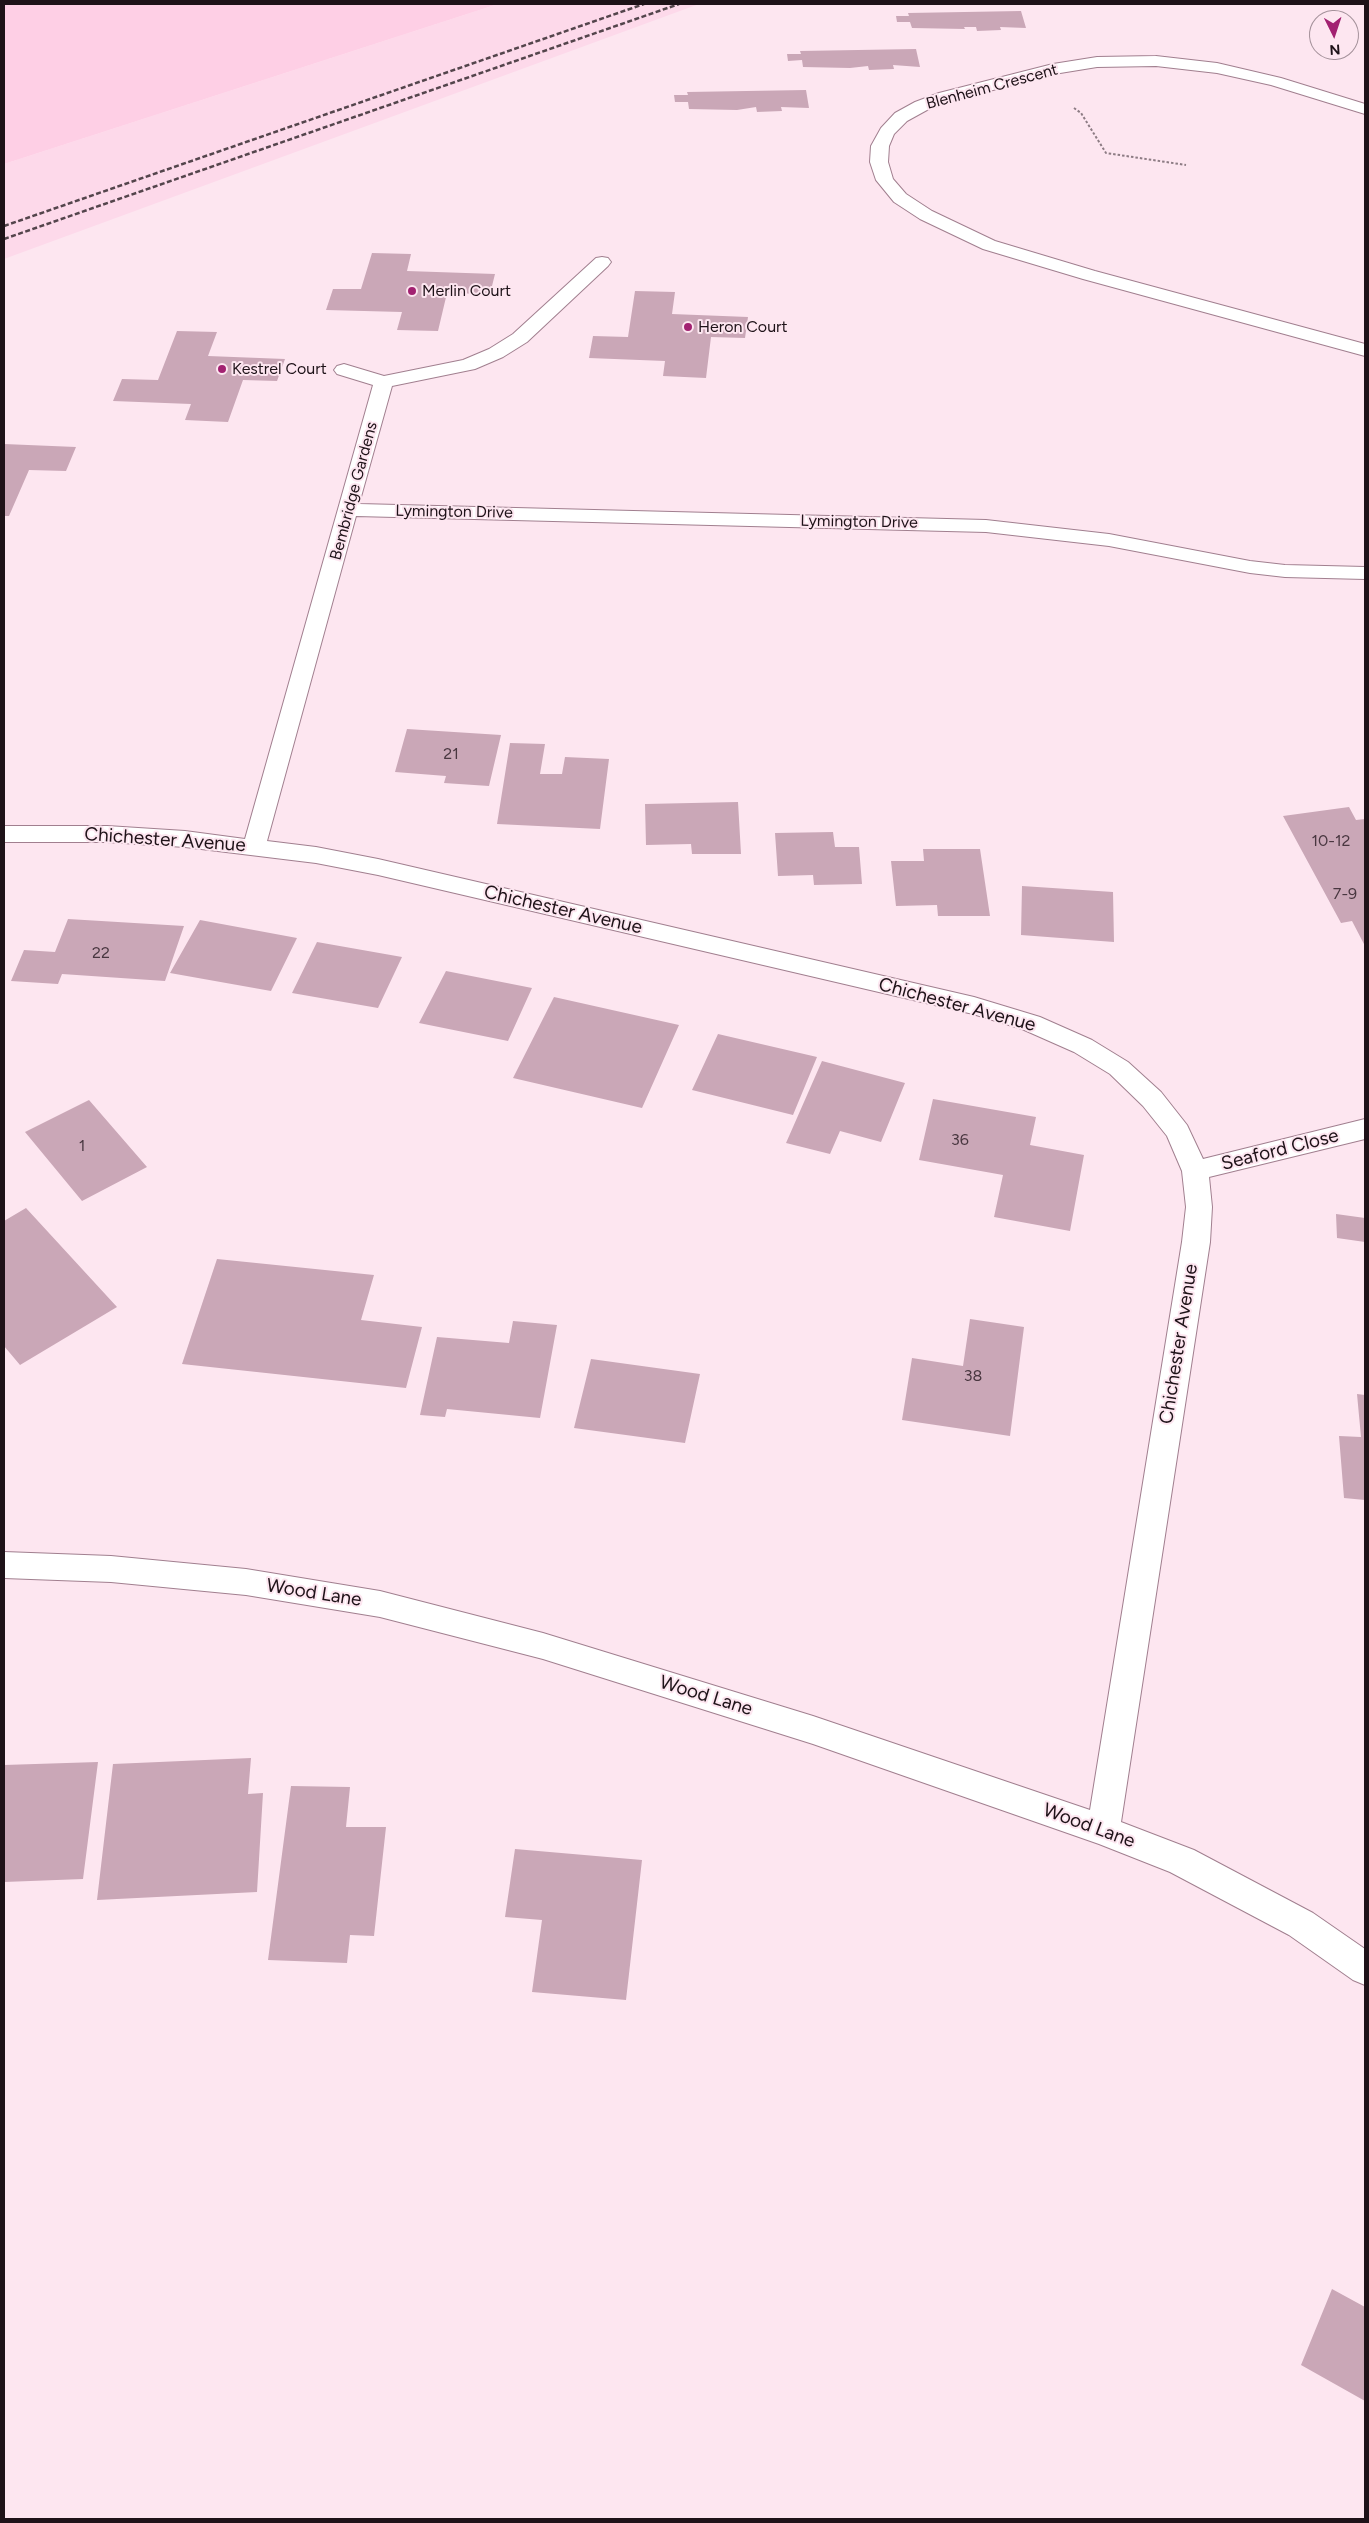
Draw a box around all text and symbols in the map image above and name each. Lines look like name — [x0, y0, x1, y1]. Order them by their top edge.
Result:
north arrow — [1309, 10, 1359, 60]
text: N — [1329, 41, 1341, 58]
street label: Blenheim Crescent — [924, 60, 1060, 114]
place label: Merlin Court — [422, 281, 511, 301]
marker: Merlin Court — [406, 285, 418, 297]
place label: Heron Court — [698, 317, 788, 337]
marker: Heron Court — [682, 321, 694, 333]
place label: Kestrel Court — [232, 359, 327, 379]
marker: Kestrel Court — [216, 363, 228, 375]
street label: Bembridge Gardens — [326, 420, 382, 562]
street label: Lymington Drive — [395, 501, 513, 523]
street label: Lymington Drive — [800, 511, 918, 533]
house number: 21 — [443, 744, 459, 764]
street label: Chichester Avenue — [84, 823, 246, 857]
house number: 10-12 — [1311, 831, 1351, 851]
street label: Chichester Avenue — [482, 881, 644, 939]
house number: 7-9 — [1333, 884, 1357, 904]
house number: 22 — [92, 943, 110, 963]
street label: Chichester Avenue — [876, 973, 1038, 1037]
street label: Seaford Close — [1219, 1124, 1341, 1176]
house number: 36 — [951, 1130, 969, 1150]
house number: 1 — [79, 1136, 85, 1156]
street label: Chichester Avenue — [1155, 1262, 1203, 1426]
house number: 38 — [964, 1366, 982, 1386]
street label: Wood Lane — [265, 1574, 363, 1612]
street label: Wood Lane — [657, 1671, 755, 1721]
street label: Wood Lane — [1040, 1799, 1138, 1853]

